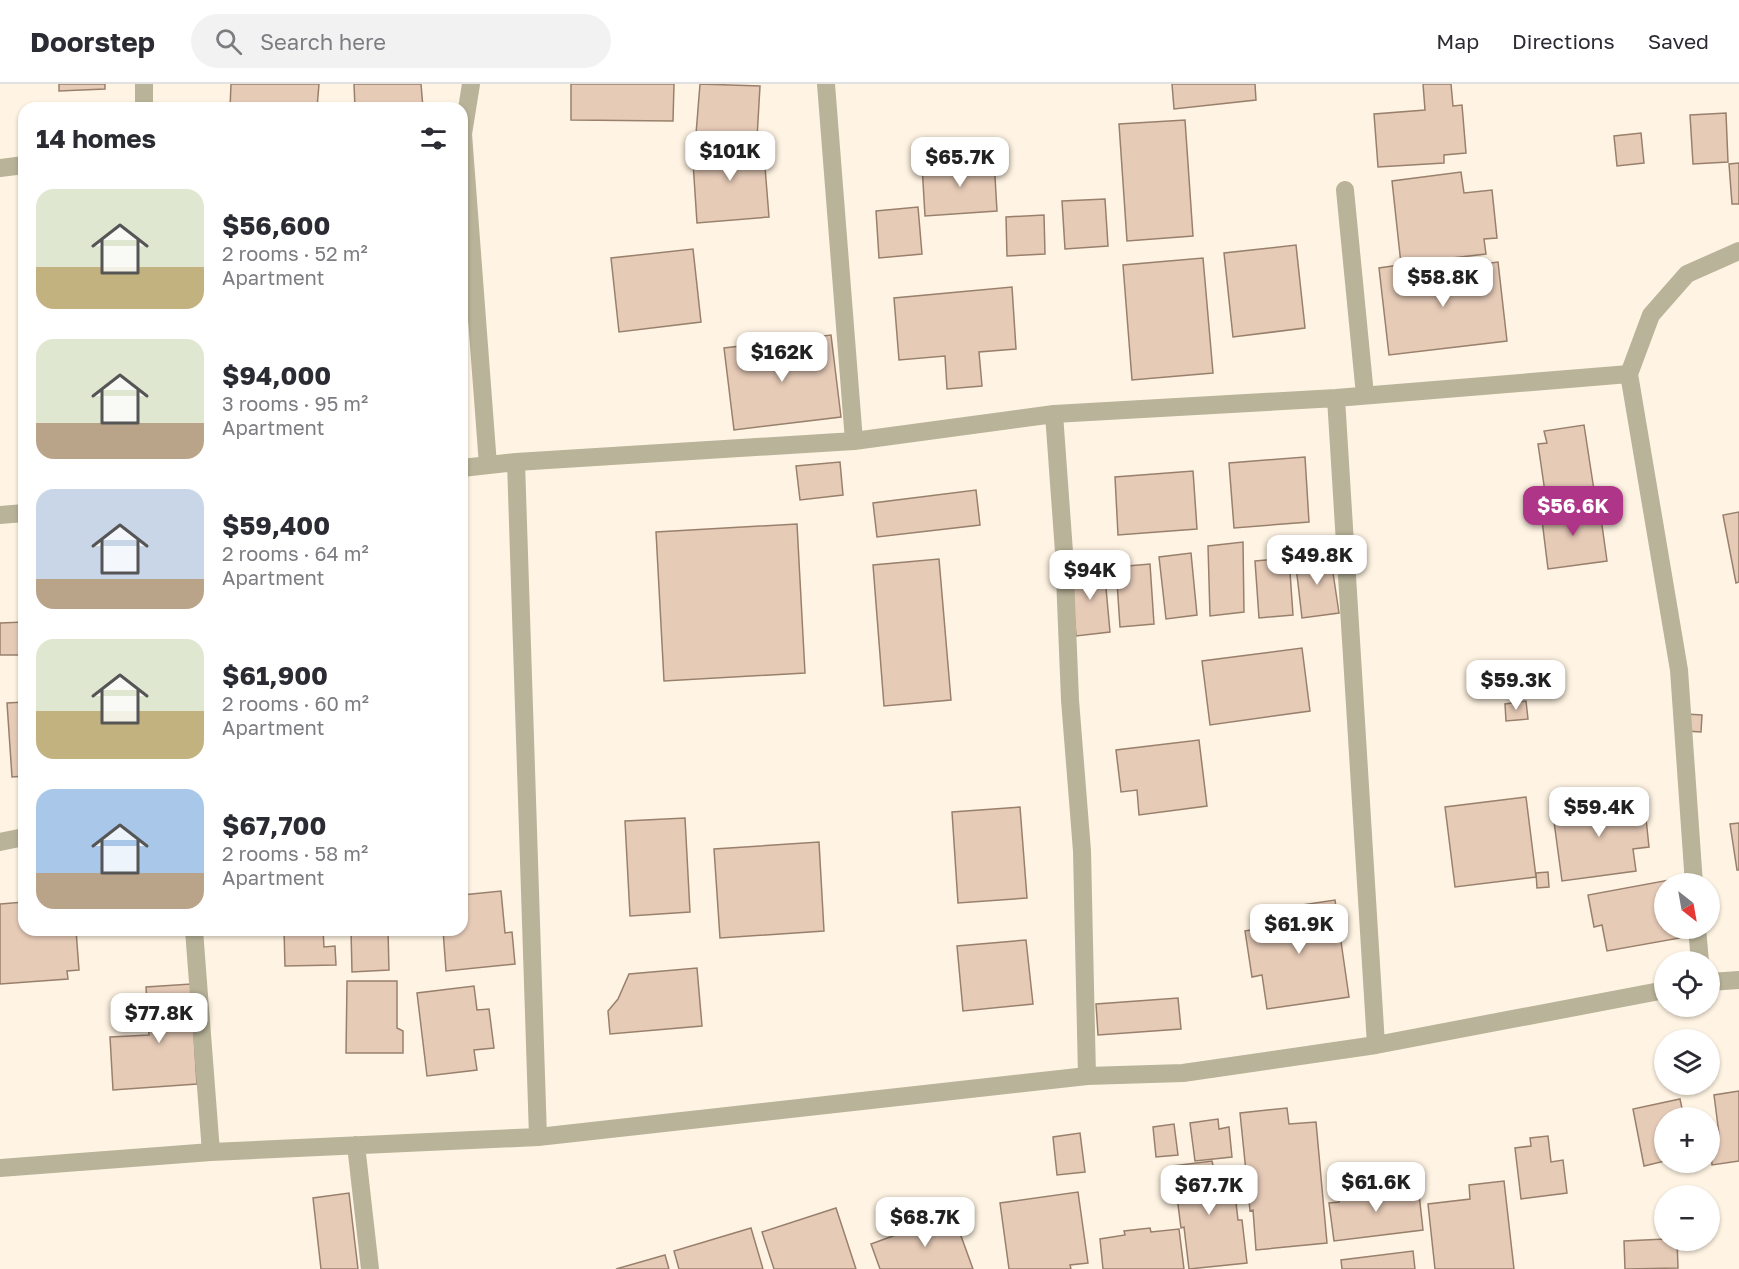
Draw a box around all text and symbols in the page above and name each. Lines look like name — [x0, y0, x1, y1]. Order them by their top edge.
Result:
search box — [191, 14, 611, 68]
text: Doorstep — [30, 25, 155, 58]
icon: search — [212, 25, 245, 58]
text: Search here — [260, 28, 386, 55]
text: Map — [1436, 28, 1479, 54]
text: Directions — [1512, 28, 1615, 54]
text: Saved — [1648, 28, 1709, 54]
icon: filters — [417, 122, 450, 155]
text: 14 homes — [36, 123, 156, 154]
pin: $101K — [688, 131, 772, 182]
pin: $65.7K — [911, 137, 1009, 188]
text: $101K — [699, 138, 761, 162]
text: $65.7K — [925, 144, 995, 168]
text: $56,600 — [222, 210, 330, 241]
icon: home — [84, 213, 156, 285]
text: 2 rooms · 52 m² — [222, 241, 368, 265]
pin: $58.8K — [1394, 257, 1492, 308]
text: $58.8K — [1407, 264, 1479, 288]
text: Apartment — [222, 265, 325, 289]
pin: $162K — [740, 332, 824, 383]
text: $162K — [750, 339, 814, 363]
text: $94,000 — [222, 360, 331, 391]
icon: home — [84, 363, 156, 435]
text: 3 rooms · 95 m² — [222, 391, 368, 415]
text: Apartment — [222, 415, 325, 439]
pin: $56.6K — [1524, 486, 1622, 537]
text: $56.6K — [1537, 493, 1609, 517]
text: $59,400 — [222, 510, 330, 541]
icon: home — [84, 513, 156, 585]
pin: $49.8K — [1268, 535, 1366, 586]
text: 2 rooms · 64 m² — [222, 541, 369, 565]
text: $49.8K — [1281, 542, 1353, 566]
pin: $94K — [1054, 550, 1126, 601]
text: $94K — [1063, 557, 1117, 581]
text: Apartment — [222, 565, 325, 589]
text: $61,900 — [222, 660, 328, 691]
pin: $59.3K — [1467, 660, 1565, 711]
icon: home — [84, 663, 156, 735]
text: $59.3K — [1480, 667, 1552, 691]
text: 2 rooms · 60 m² — [222, 691, 369, 715]
text: Apartment — [222, 715, 325, 739]
pin: $59.4K — [1550, 787, 1648, 838]
text: $59.4K — [1563, 794, 1635, 818]
text: $67,700 — [222, 810, 326, 841]
icon: home — [84, 813, 156, 885]
text: 2 rooms · 58 m² — [222, 841, 368, 865]
text: Apartment — [222, 865, 325, 889]
north arrow — [1654, 873, 1720, 939]
map controls — [1654, 873, 1720, 1251]
pin: $61.9K — [1250, 904, 1348, 955]
text: $61.9K — [1264, 911, 1334, 935]
button: locate — [1654, 951, 1720, 1017]
pin: $77.8K — [110, 993, 208, 1044]
text: $77.8K — [125, 1000, 193, 1024]
button: layers — [1654, 1029, 1720, 1095]
button: + — [1654, 1107, 1720, 1173]
pin: $61.6K — [1327, 1162, 1425, 1213]
pin: $67.7K — [1160, 1165, 1258, 1216]
text: $61.6K — [1341, 1169, 1411, 1193]
text: $67.7K — [1175, 1172, 1243, 1196]
button: − — [1654, 1185, 1720, 1251]
pin: $68.7K — [876, 1197, 974, 1248]
text: $68.7K — [890, 1204, 960, 1228]

